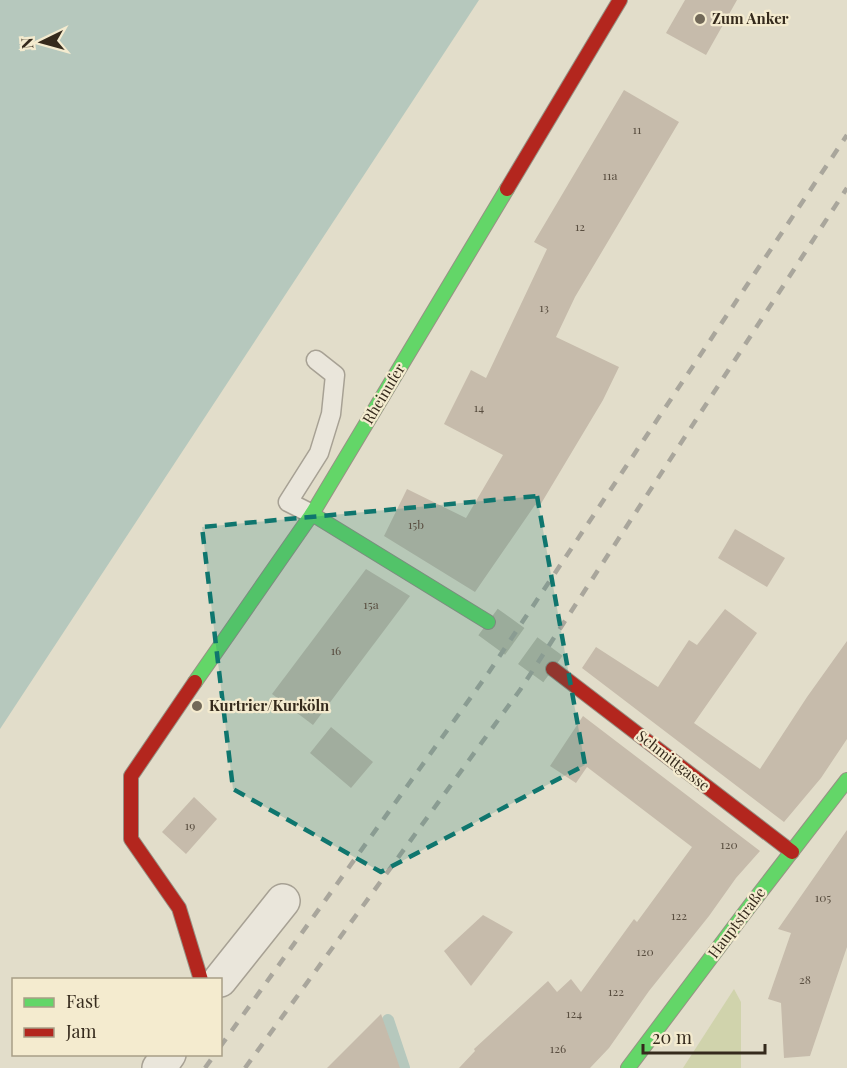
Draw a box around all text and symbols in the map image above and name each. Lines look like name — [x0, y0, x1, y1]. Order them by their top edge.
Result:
place label: Zum Anker — [712, 8, 789, 28]
north arrow — [12, 12, 72, 72]
marker: Zum Anker — [693, 12, 707, 26]
text: N — [16, 36, 38, 50]
house number: 11 — [633, 121, 642, 137]
house number: 11a — [603, 167, 617, 183]
house number: 12 — [575, 218, 585, 234]
house number: 13 — [539, 299, 549, 315]
street label: Rheinufer — [357, 359, 409, 427]
house number: 14 — [474, 399, 484, 415]
house number: 15b — [408, 516, 424, 532]
house number: 15a — [363, 596, 379, 612]
house number: 16 — [331, 642, 341, 658]
place label: Kurtrier/Kurköln — [209, 695, 330, 715]
marker: Kurtrier/Kurköln — [190, 699, 204, 713]
street label: Schmittgasse — [633, 725, 714, 795]
house number: 19 — [185, 817, 195, 833]
house number: 120 — [720, 836, 738, 852]
street label: Hauptstraße — [703, 883, 769, 962]
house number: 105 — [815, 889, 831, 905]
house number: 122 — [671, 907, 687, 923]
house number: 120 — [636, 943, 654, 959]
house number: 28 — [799, 971, 811, 987]
legend — [12, 978, 222, 1056]
house number: 122 — [608, 983, 624, 999]
text: Fast — [66, 989, 100, 1013]
house number: 124 — [566, 1005, 582, 1021]
scale bar — [643, 1017, 764, 1055]
text: Jam — [65, 1019, 96, 1043]
text: 20 m — [652, 1025, 692, 1049]
house number: 126 — [550, 1040, 566, 1056]

